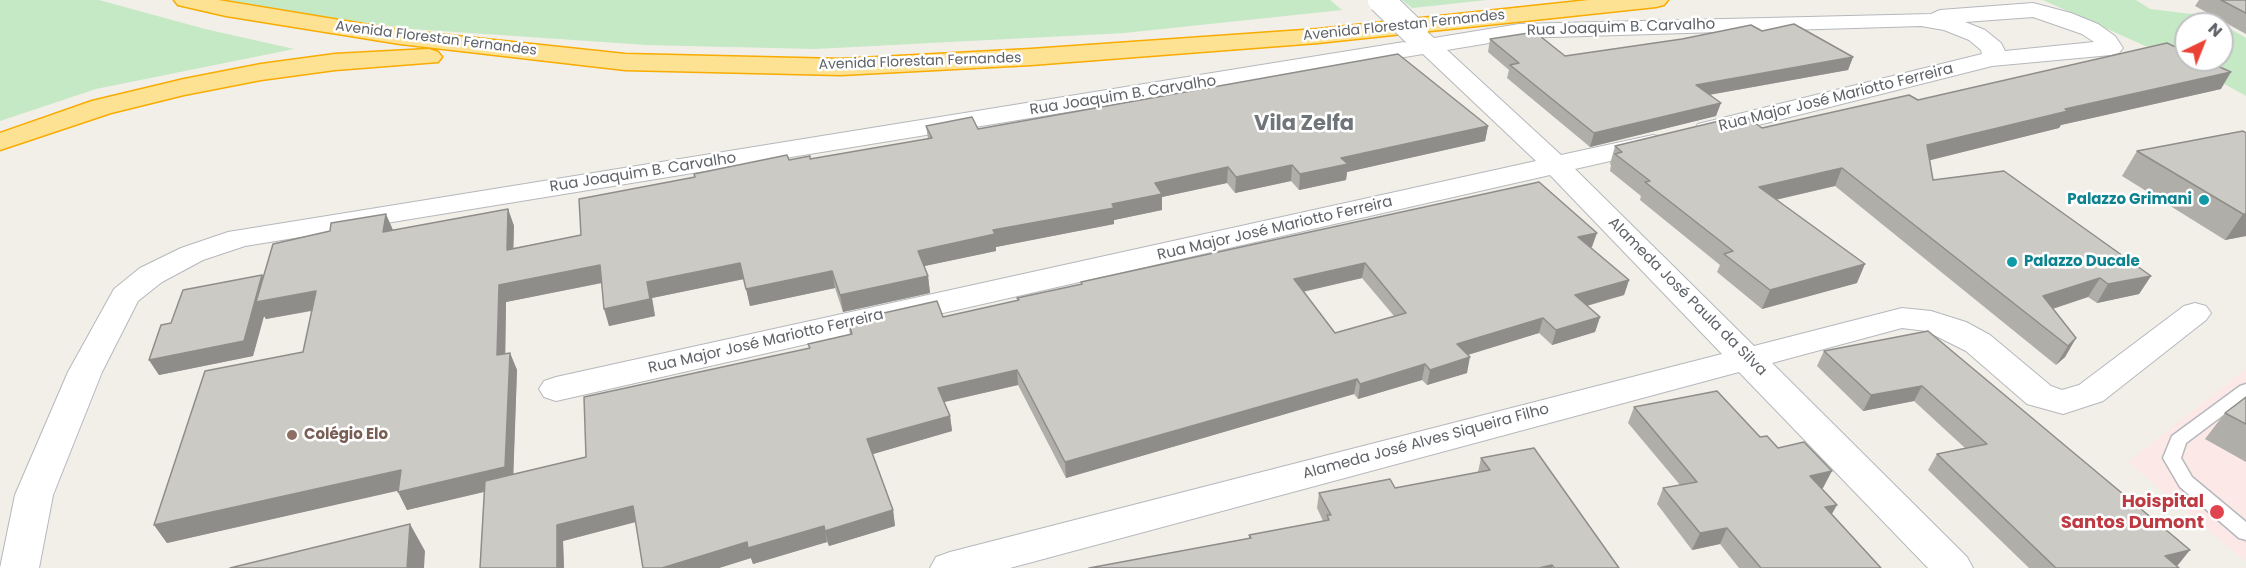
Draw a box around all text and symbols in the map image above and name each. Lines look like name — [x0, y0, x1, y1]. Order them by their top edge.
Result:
street label: Avenida Florestan Fernandes — [1302, 7, 1506, 45]
north arrow — [2174, 12, 2234, 72]
street label: Rua Joaquim B. Carvalho — [1526, 16, 1716, 40]
text: N — [2203, 17, 2227, 42]
street label: Avenida Florestan Fernandes — [334, 18, 538, 60]
street label: Avenida Florestan Fernandes — [818, 50, 1022, 74]
street label: Rua Major José Mariotto Ferreira — [1717, 60, 1955, 136]
street label: Rua Joaquim B. Carvalho — [1028, 72, 1218, 120]
district label: Vila Zelfa — [1254, 112, 1354, 138]
street label: Rua Joaquim B. Carvalho — [548, 149, 738, 197]
place label: Palazzo Grimani — [2067, 191, 2192, 209]
street label: Rua Major José Mariotto Ferreira — [1156, 193, 1394, 265]
marker: Palazzo Grimani — [2197, 193, 2211, 207]
street label: Alameda José Paula da Silva — [1604, 214, 1770, 380]
place label: Palazzo Ducale — [2024, 253, 2140, 271]
marker: Palazzo Ducale — [2005, 255, 2019, 269]
street label: Rua Major José Mariotto Ferreira — [647, 306, 885, 378]
street label: Alameda José Alves Siqueira Filho — [1301, 400, 1551, 484]
place label: Colégio Elo — [304, 426, 388, 444]
marker: Colégio Elo — [285, 428, 299, 442]
place label: Hoispital Santos Dumont — [2061, 491, 2204, 534]
marker: Hoispital Santos Dumont — [2208, 503, 2226, 521]

